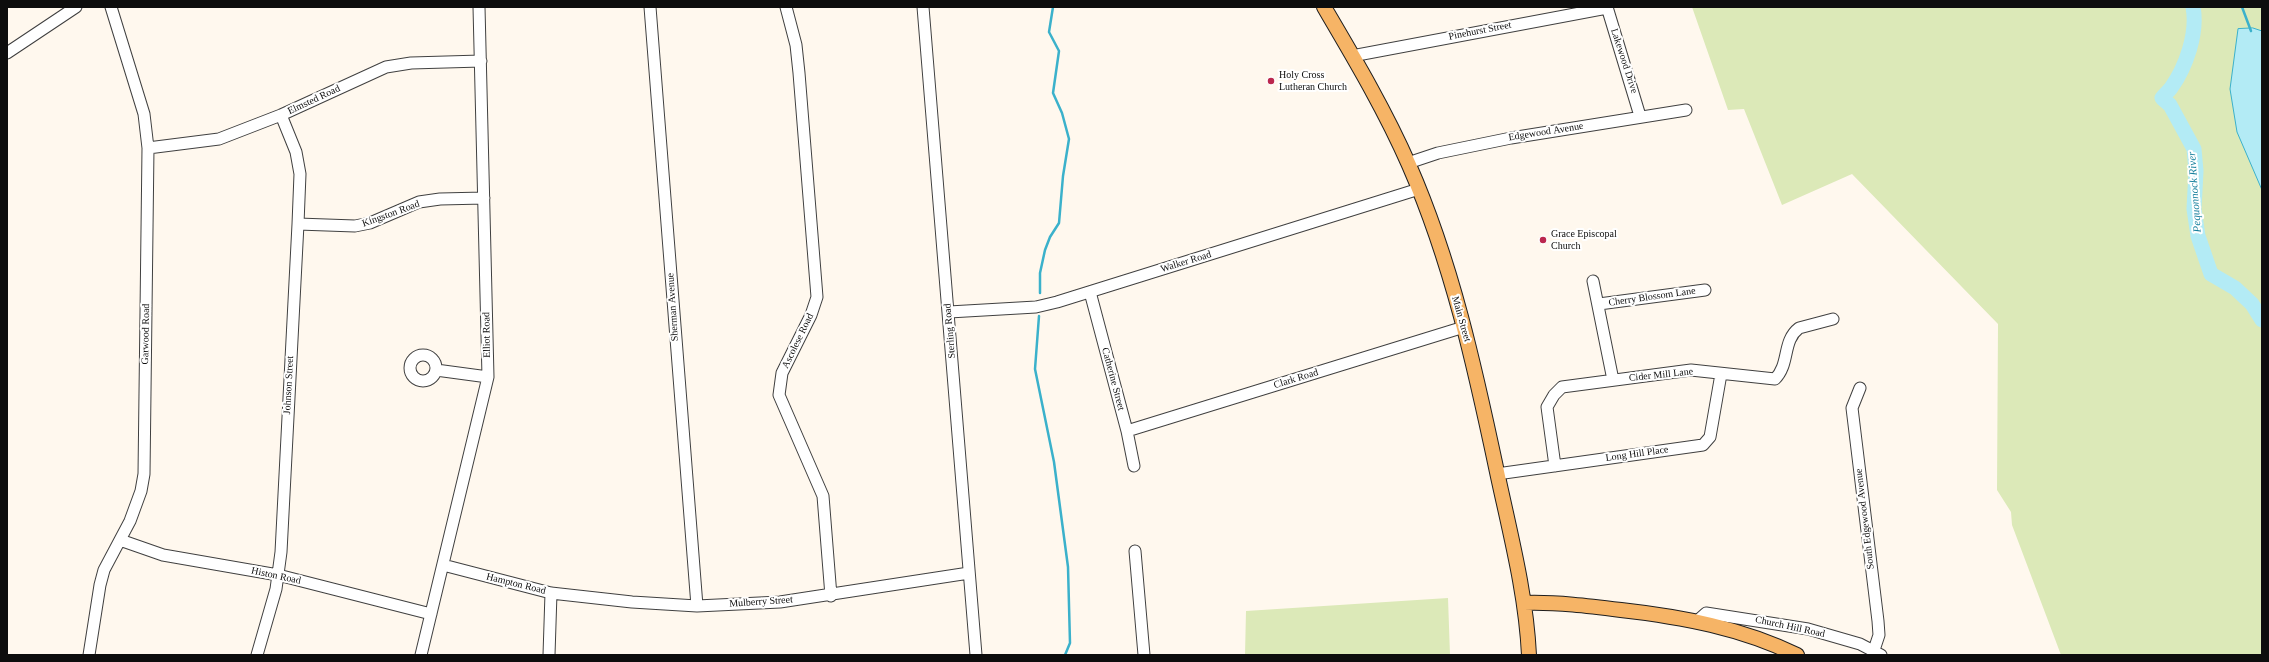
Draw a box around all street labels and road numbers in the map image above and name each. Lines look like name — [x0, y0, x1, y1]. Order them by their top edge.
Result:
street label: Pinehurst Street — [1448, 19, 1512, 43]
street label: Lakewood Drive — [1608, 27, 1640, 95]
street label: Elmsted Road — [286, 83, 342, 117]
street label: Edgewood Avenue — [1508, 120, 1584, 144]
street label: Kingston Road — [361, 198, 421, 230]
street label: Walker Road — [1159, 249, 1213, 275]
street label: Sherman Avenue — [665, 272, 681, 342]
street label: Cherry Blossom Lane — [1608, 285, 1696, 309]
street label: Main Street — [1449, 295, 1473, 343]
street label: Garwood Road — [139, 303, 153, 365]
street label: Sterling Road — [942, 303, 958, 359]
street label: Elliot Road — [481, 312, 493, 358]
street label: Ascolese Road — [780, 312, 816, 370]
street label: Catherine Street — [1099, 346, 1127, 412]
street label: Johnson Street — [281, 355, 297, 415]
street label: Cider Mill Lane — [1628, 366, 1694, 384]
street label: Clark Road — [1272, 367, 1320, 391]
street label: Long Hill Place — [1605, 444, 1669, 464]
street label: South Edgewood Avenue — [1853, 468, 1877, 570]
street label: Histon Road — [250, 565, 302, 587]
street label: Hampton Road — [485, 571, 547, 597]
street label: Mulberry Street — [729, 594, 793, 610]
street label: Church Hill Road — [1754, 614, 1826, 640]

